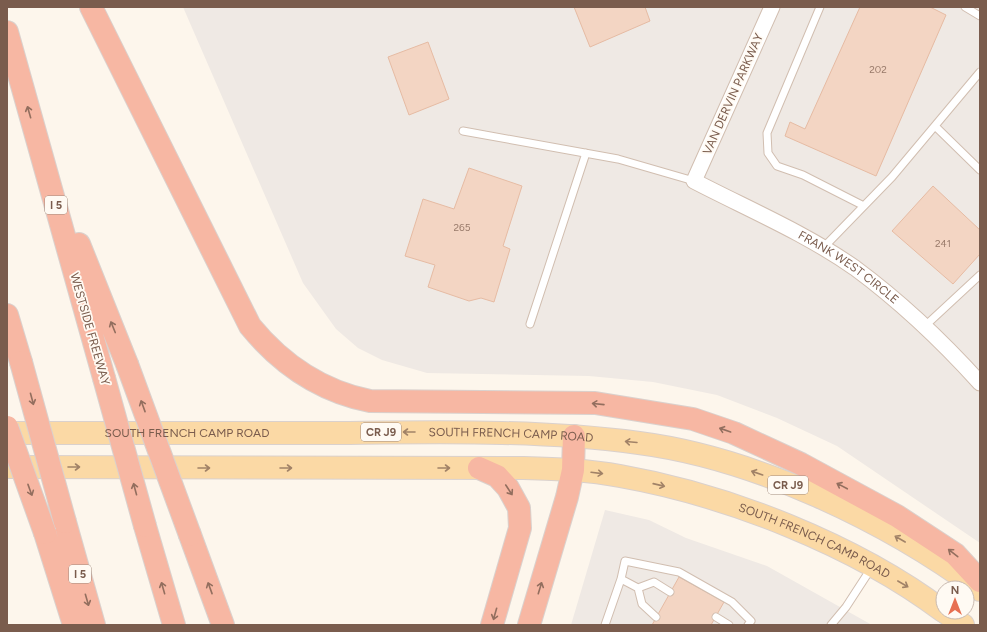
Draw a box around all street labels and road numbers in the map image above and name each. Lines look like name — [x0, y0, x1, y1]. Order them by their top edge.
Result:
street label: VAN DERVIN PARKWAY — [700, 31, 766, 157]
road number: I 5 — [45, 196, 67, 214]
street label: FRANK WEST CIRCLE — [796, 228, 901, 307]
street label: WESTSIDE FREEWAY — [67, 271, 113, 387]
road number: CR J9 — [361, 423, 401, 441]
street label: SOUTH FRENCH CAMP ROAD — [429, 425, 594, 445]
street label: SOUTH FRENCH CAMP ROAD — [105, 426, 269, 440]
road number: CR J9 — [768, 476, 808, 494]
street label: SOUTH FRENCH CAMP ROAD — [737, 500, 893, 581]
road number: I 5 — [69, 565, 91, 583]

